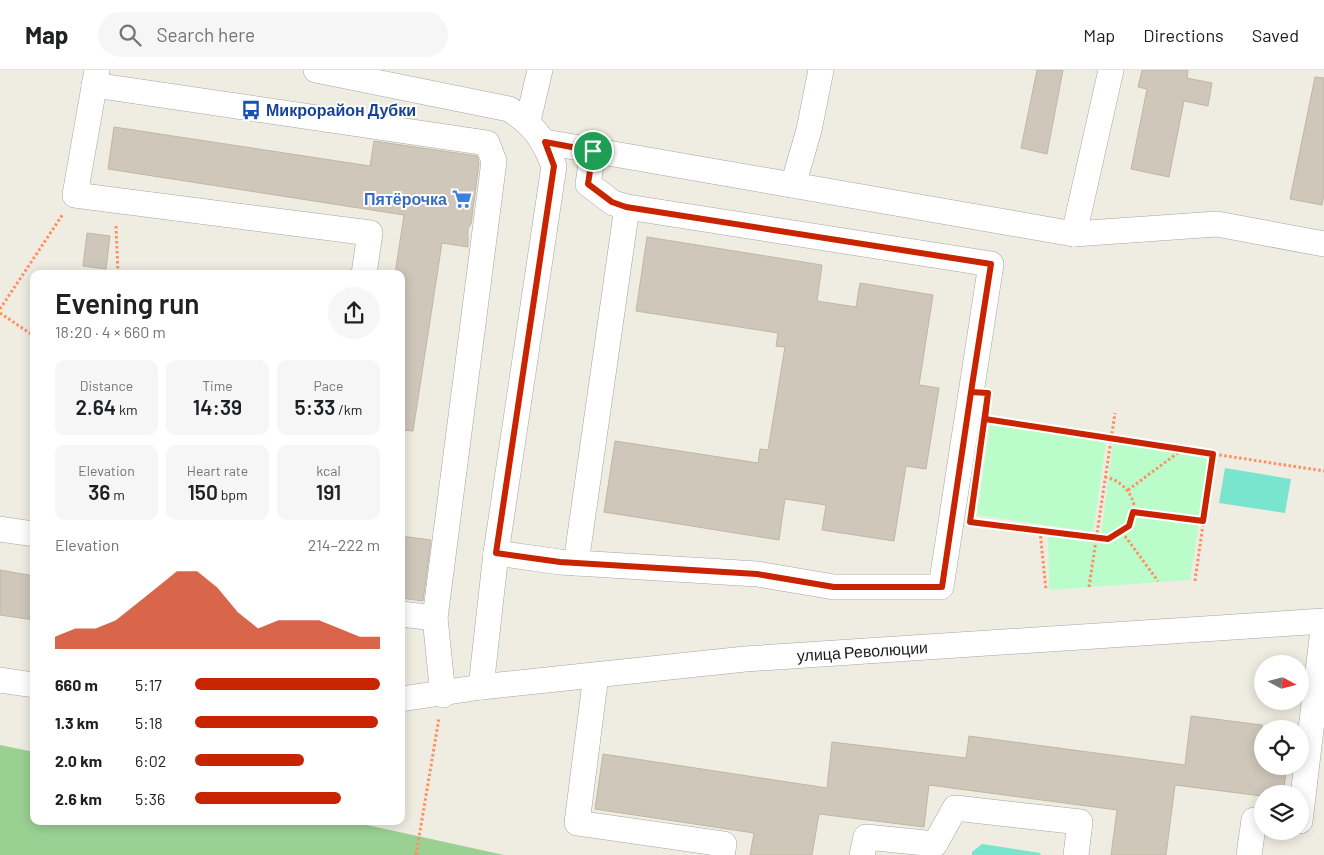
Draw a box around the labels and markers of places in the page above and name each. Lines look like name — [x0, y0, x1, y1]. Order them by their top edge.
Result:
bus stop icon: Микрорайон Дубки — [240, 99, 262, 121]
place label: Микрорайон Дубки — [266, 100, 416, 119]
pin — [572, 130, 614, 172]
supermarket icon: Пятёрочка — [451, 188, 473, 210]
place label: Пятёрочка — [364, 189, 447, 208]

